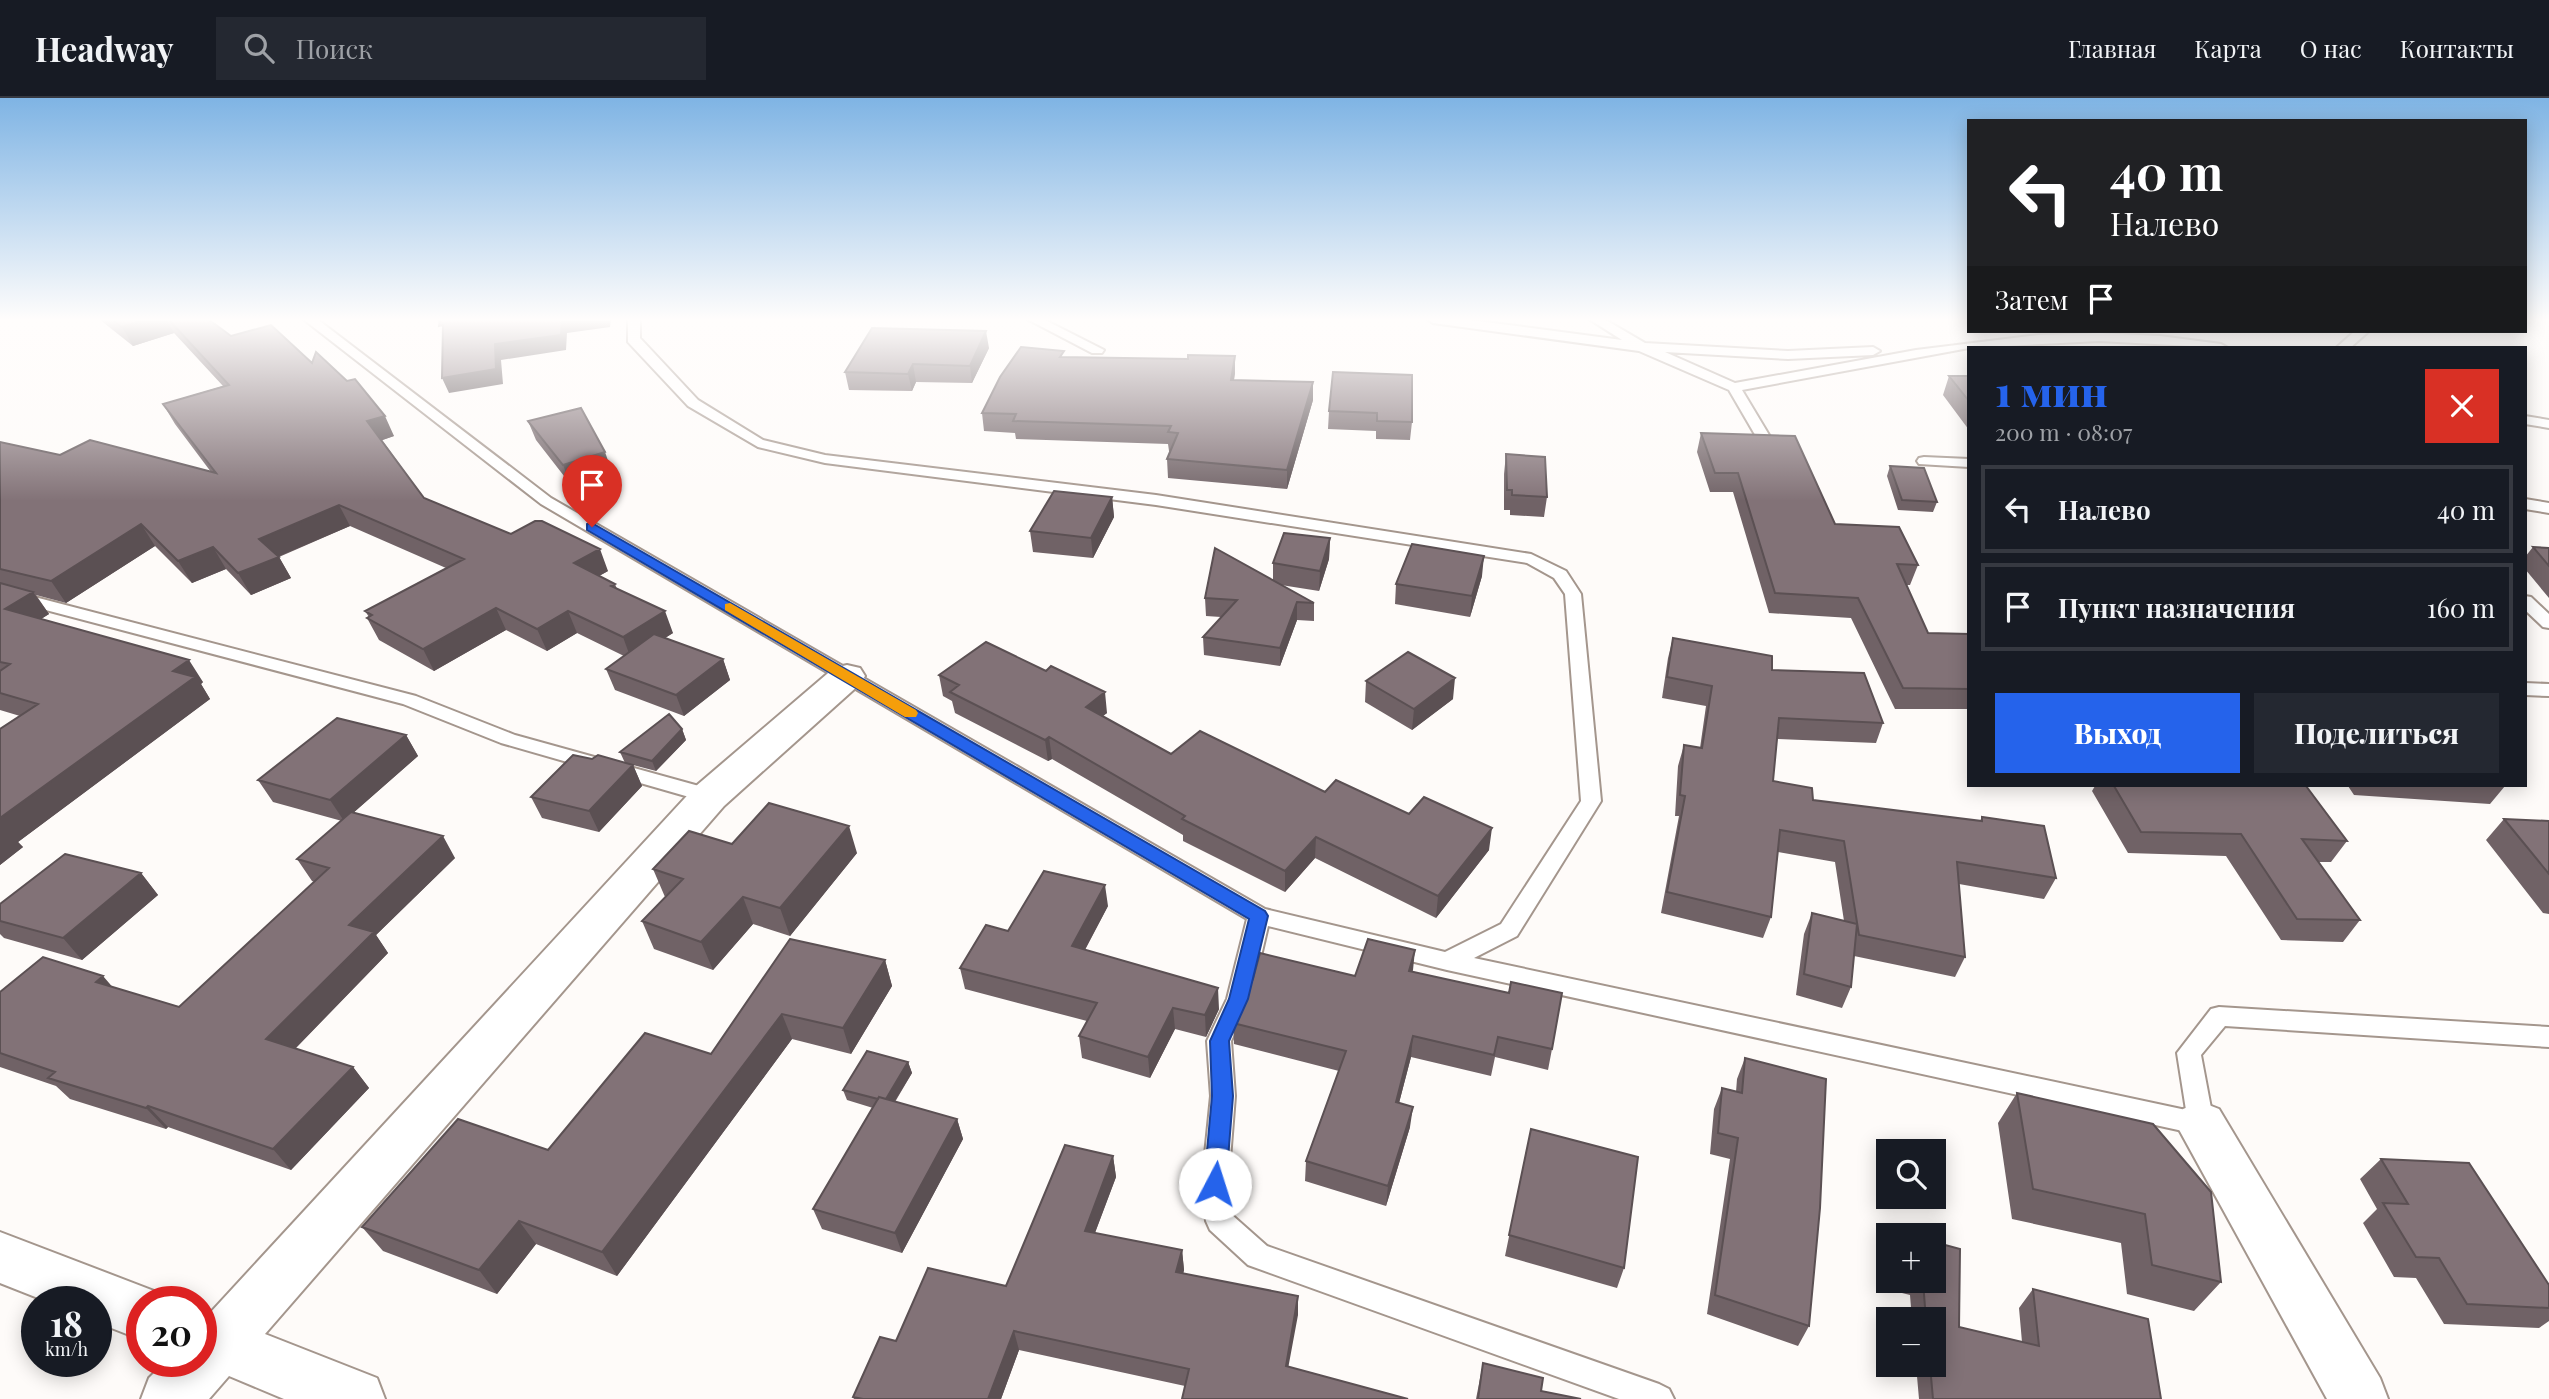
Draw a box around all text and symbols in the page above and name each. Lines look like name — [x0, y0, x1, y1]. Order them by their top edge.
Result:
search box — [216, 17, 706, 80]
text: Headway — [35, 26, 174, 70]
icon: search — [240, 29, 278, 67]
text: Поиск — [296, 31, 373, 66]
text: Главная — [2068, 32, 2156, 64]
text: Карта — [2194, 32, 2262, 64]
text: О нас — [2300, 32, 2362, 64]
text: Контакты — [2400, 32, 2514, 64]
text: 40 m — [2110, 138, 2223, 203]
icon: left — [1995, 147, 2086, 238]
text: Налево — [2110, 201, 2219, 244]
icon: arrive — [2082, 280, 2120, 318]
text: Затем — [1995, 282, 2068, 317]
text: 1 мин — [1995, 362, 2108, 418]
button: close — [2425, 369, 2499, 443]
text: 200 m · 08:07 — [1995, 416, 2132, 447]
pin — [562, 455, 622, 527]
icon: arrive — [573, 466, 611, 504]
icon: left — [1999, 490, 2037, 528]
text: Налево — [2058, 492, 2151, 527]
text: 40 m — [2437, 492, 2495, 527]
icon: arrive — [1999, 588, 2037, 626]
text: Пункт назначения — [2058, 590, 2295, 625]
text: 160 m — [2427, 590, 2495, 625]
button: Выход — [1995, 693, 2240, 773]
button: Поделиться — [2254, 693, 2499, 773]
map controls — [1876, 1139, 1946, 1377]
button: search — [1876, 1139, 1946, 1209]
position arrow — [1178, 1147, 1252, 1221]
button: + — [1876, 1223, 1946, 1293]
speed limit sign: 20 — [126, 1286, 217, 1377]
text: 18 — [50, 1299, 83, 1346]
button: − — [1876, 1307, 1946, 1377]
text: km/h — [45, 1337, 88, 1361]

